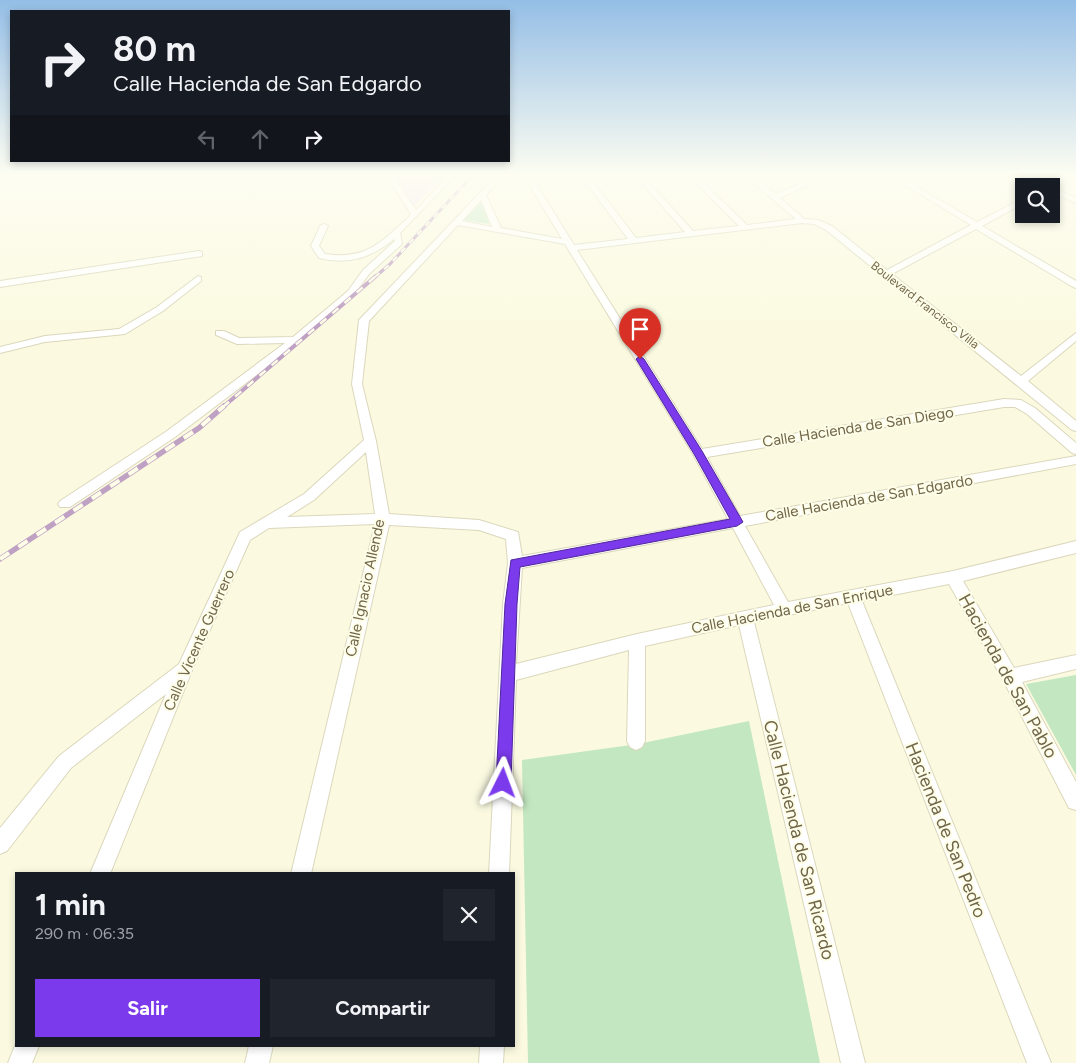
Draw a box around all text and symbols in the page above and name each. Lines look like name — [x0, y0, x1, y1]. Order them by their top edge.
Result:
text: 80 m — [113, 28, 196, 70]
icon: right — [30, 30, 95, 95]
text: Calle Hacienda de San Edgardo — [113, 70, 422, 97]
icon: left — [193, 125, 221, 153]
icon: ahead — [246, 125, 274, 153]
icon: right — [299, 125, 327, 153]
map controls — [1015, 178, 1060, 223]
button: search — [1015, 178, 1060, 223]
street label: Boulevard Francisco Villa — [868, 258, 982, 352]
pin — [619, 308, 661, 359]
icon: arrive — [626, 315, 654, 343]
street label: Calle Hacienda de San Diego — [761, 403, 955, 451]
street label: Calle Hacienda de San Edgardo — [764, 471, 974, 525]
street label: Calle Ignacio Allende — [342, 518, 388, 658]
street label: Calle Vicente Guerrero — [160, 566, 238, 714]
street label: Calle Hacienda de San Enrique — [690, 581, 894, 637]
street label: Hacienda de San Pablo — [954, 590, 1062, 762]
street label: Calle Hacienda de San Ricardo — [759, 718, 839, 962]
street label: Hacienda de San Pedro — [901, 739, 991, 921]
position arrow — [476, 756, 528, 808]
text: 1 min — [35, 886, 106, 923]
button: close — [443, 889, 495, 941]
text: 290 m · 06:35 — [35, 924, 134, 943]
button: Salir — [35, 979, 260, 1037]
button: Compartir — [270, 979, 495, 1037]

